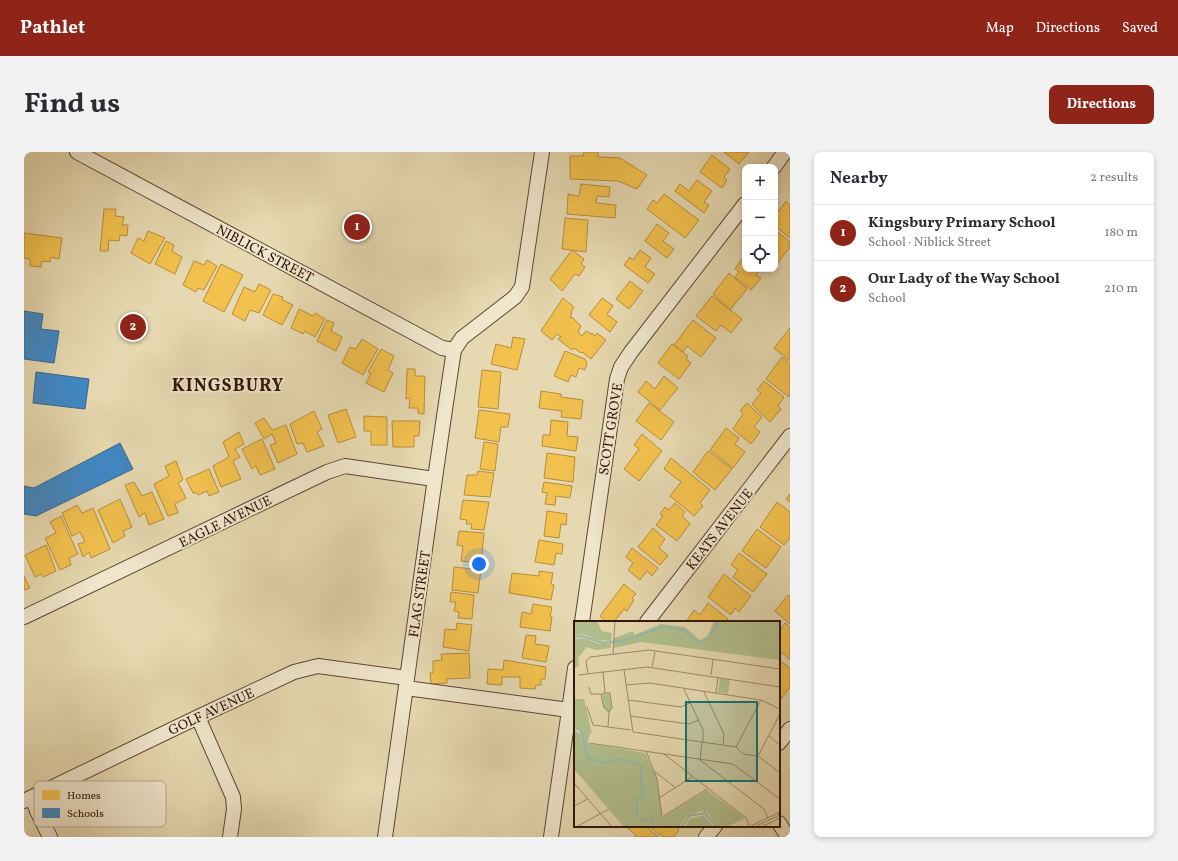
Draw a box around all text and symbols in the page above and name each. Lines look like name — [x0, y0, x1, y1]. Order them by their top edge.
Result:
text: Pathlet — [20, 15, 85, 41]
text: Map — [986, 19, 1014, 38]
text: Directions — [1036, 19, 1100, 38]
text: Saved — [1122, 19, 1158, 38]
text: Find us — [24, 85, 120, 124]
button: Directions — [1049, 85, 1154, 124]
map controls — [742, 164, 778, 272]
button: + — [742, 164, 778, 200]
text: Nearby — [830, 167, 888, 190]
text: 2 results — [1090, 169, 1138, 187]
button: − — [742, 200, 778, 236]
pin: 1 — [344, 212, 370, 242]
text: Kingsbury Primary School — [868, 213, 1056, 234]
street label: NIBLICK STREET — [212, 221, 316, 288]
text: 1 — [840, 224, 846, 242]
text: 180 m — [1104, 224, 1138, 242]
text: School · Niblick Street — [868, 234, 991, 252]
button: locate — [742, 236, 778, 272]
text: Our Lady of the Way School — [868, 269, 1060, 290]
text: 2 — [840, 280, 846, 298]
text: 210 m — [1104, 280, 1138, 298]
text: School — [868, 290, 906, 308]
pin: 2 — [120, 312, 146, 342]
district label: KINGSBURY — [172, 374, 284, 399]
street label: SCOTT GROVE — [595, 382, 628, 477]
street label: KEATS AVENUE — [682, 485, 758, 575]
street label: EAGLE AVENUE — [176, 492, 275, 553]
street label: FLAG STREET — [405, 550, 436, 639]
your location — [469, 554, 489, 574]
inset map — [574, 621, 780, 827]
street label: GOLF AVENUE — [165, 684, 258, 741]
legend — [34, 781, 166, 827]
text: Homes — [67, 789, 101, 804]
text: Schools — [67, 807, 104, 822]

